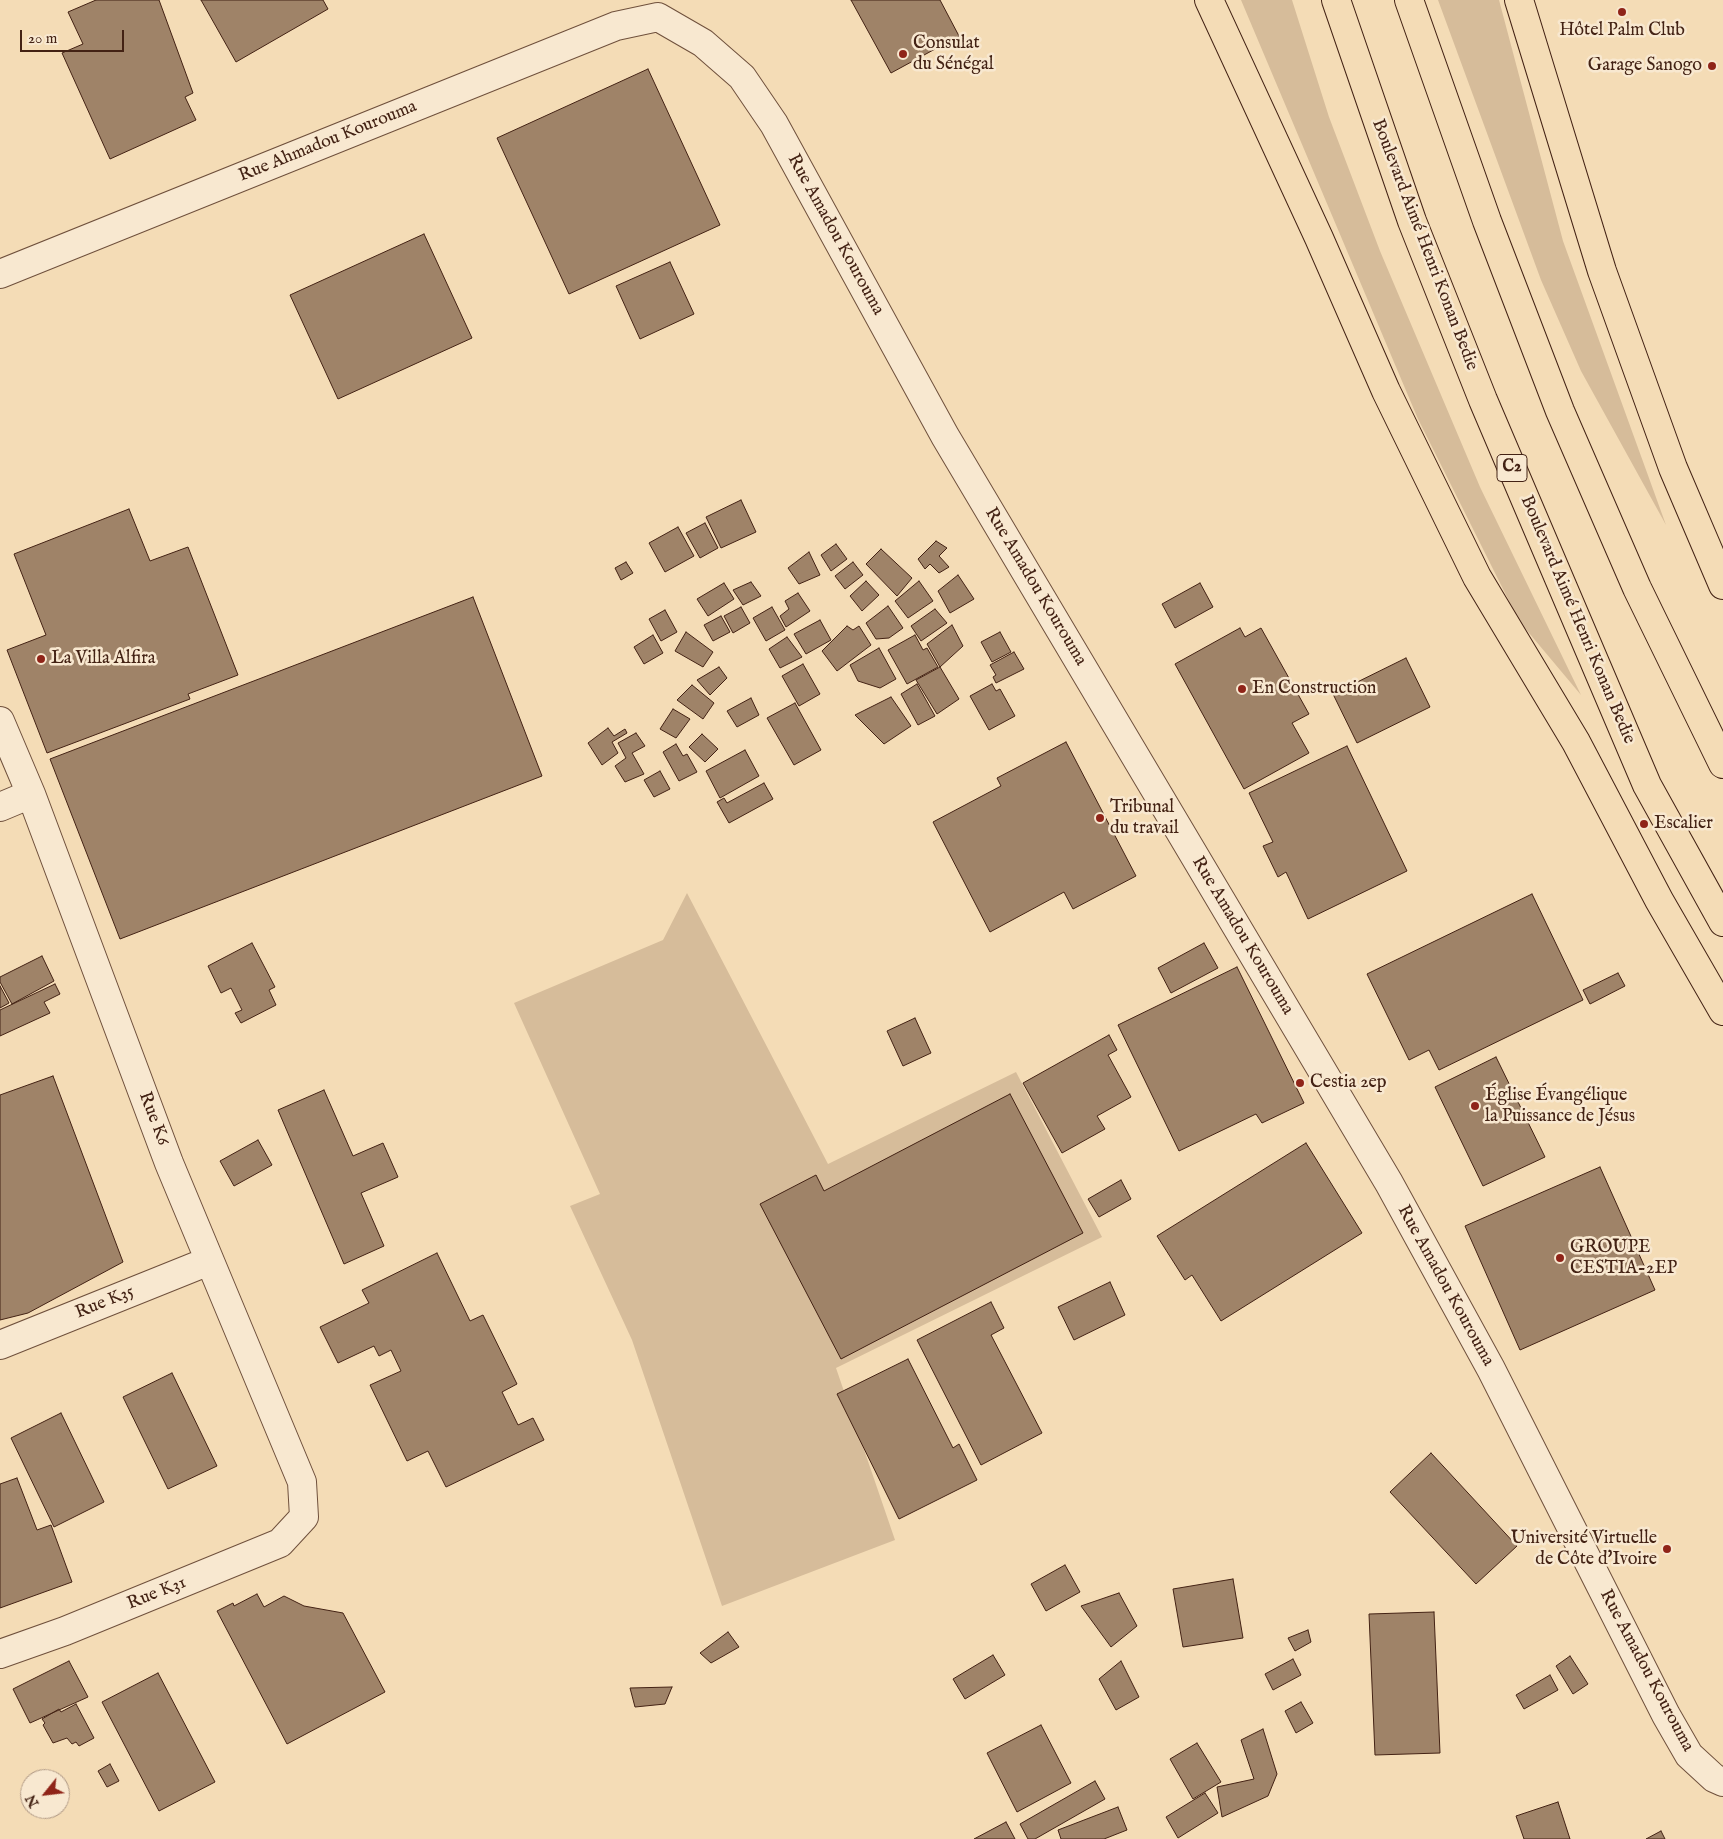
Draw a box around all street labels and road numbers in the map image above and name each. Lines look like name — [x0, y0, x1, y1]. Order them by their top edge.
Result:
street label: Rue Ahmadou Kourouma — [236, 96, 420, 188]
street label: Boulevard Aimé Henri Konan Bedie — [1366, 116, 1482, 374]
street label: Rue Amadou Kourouma — [782, 151, 888, 319]
road number: C2 — [1497, 454, 1527, 482]
street label: Boulevard Aimé Henri Konan Bedie — [1515, 493, 1639, 747]
street label: Rue Amadou Kourouma — [979, 504, 1091, 670]
street label: Rue Amadou Kourouma — [1186, 853, 1298, 1019]
street label: Rue K6 — [133, 1089, 173, 1149]
street label: Rue Amadou Kourouma — [1392, 1202, 1498, 1370]
street label: Rue K35 — [72, 1281, 138, 1325]
street label: Rue K31 — [124, 1572, 190, 1616]
street label: Rue Amadou Kourouma — [1594, 1586, 1698, 1756]

